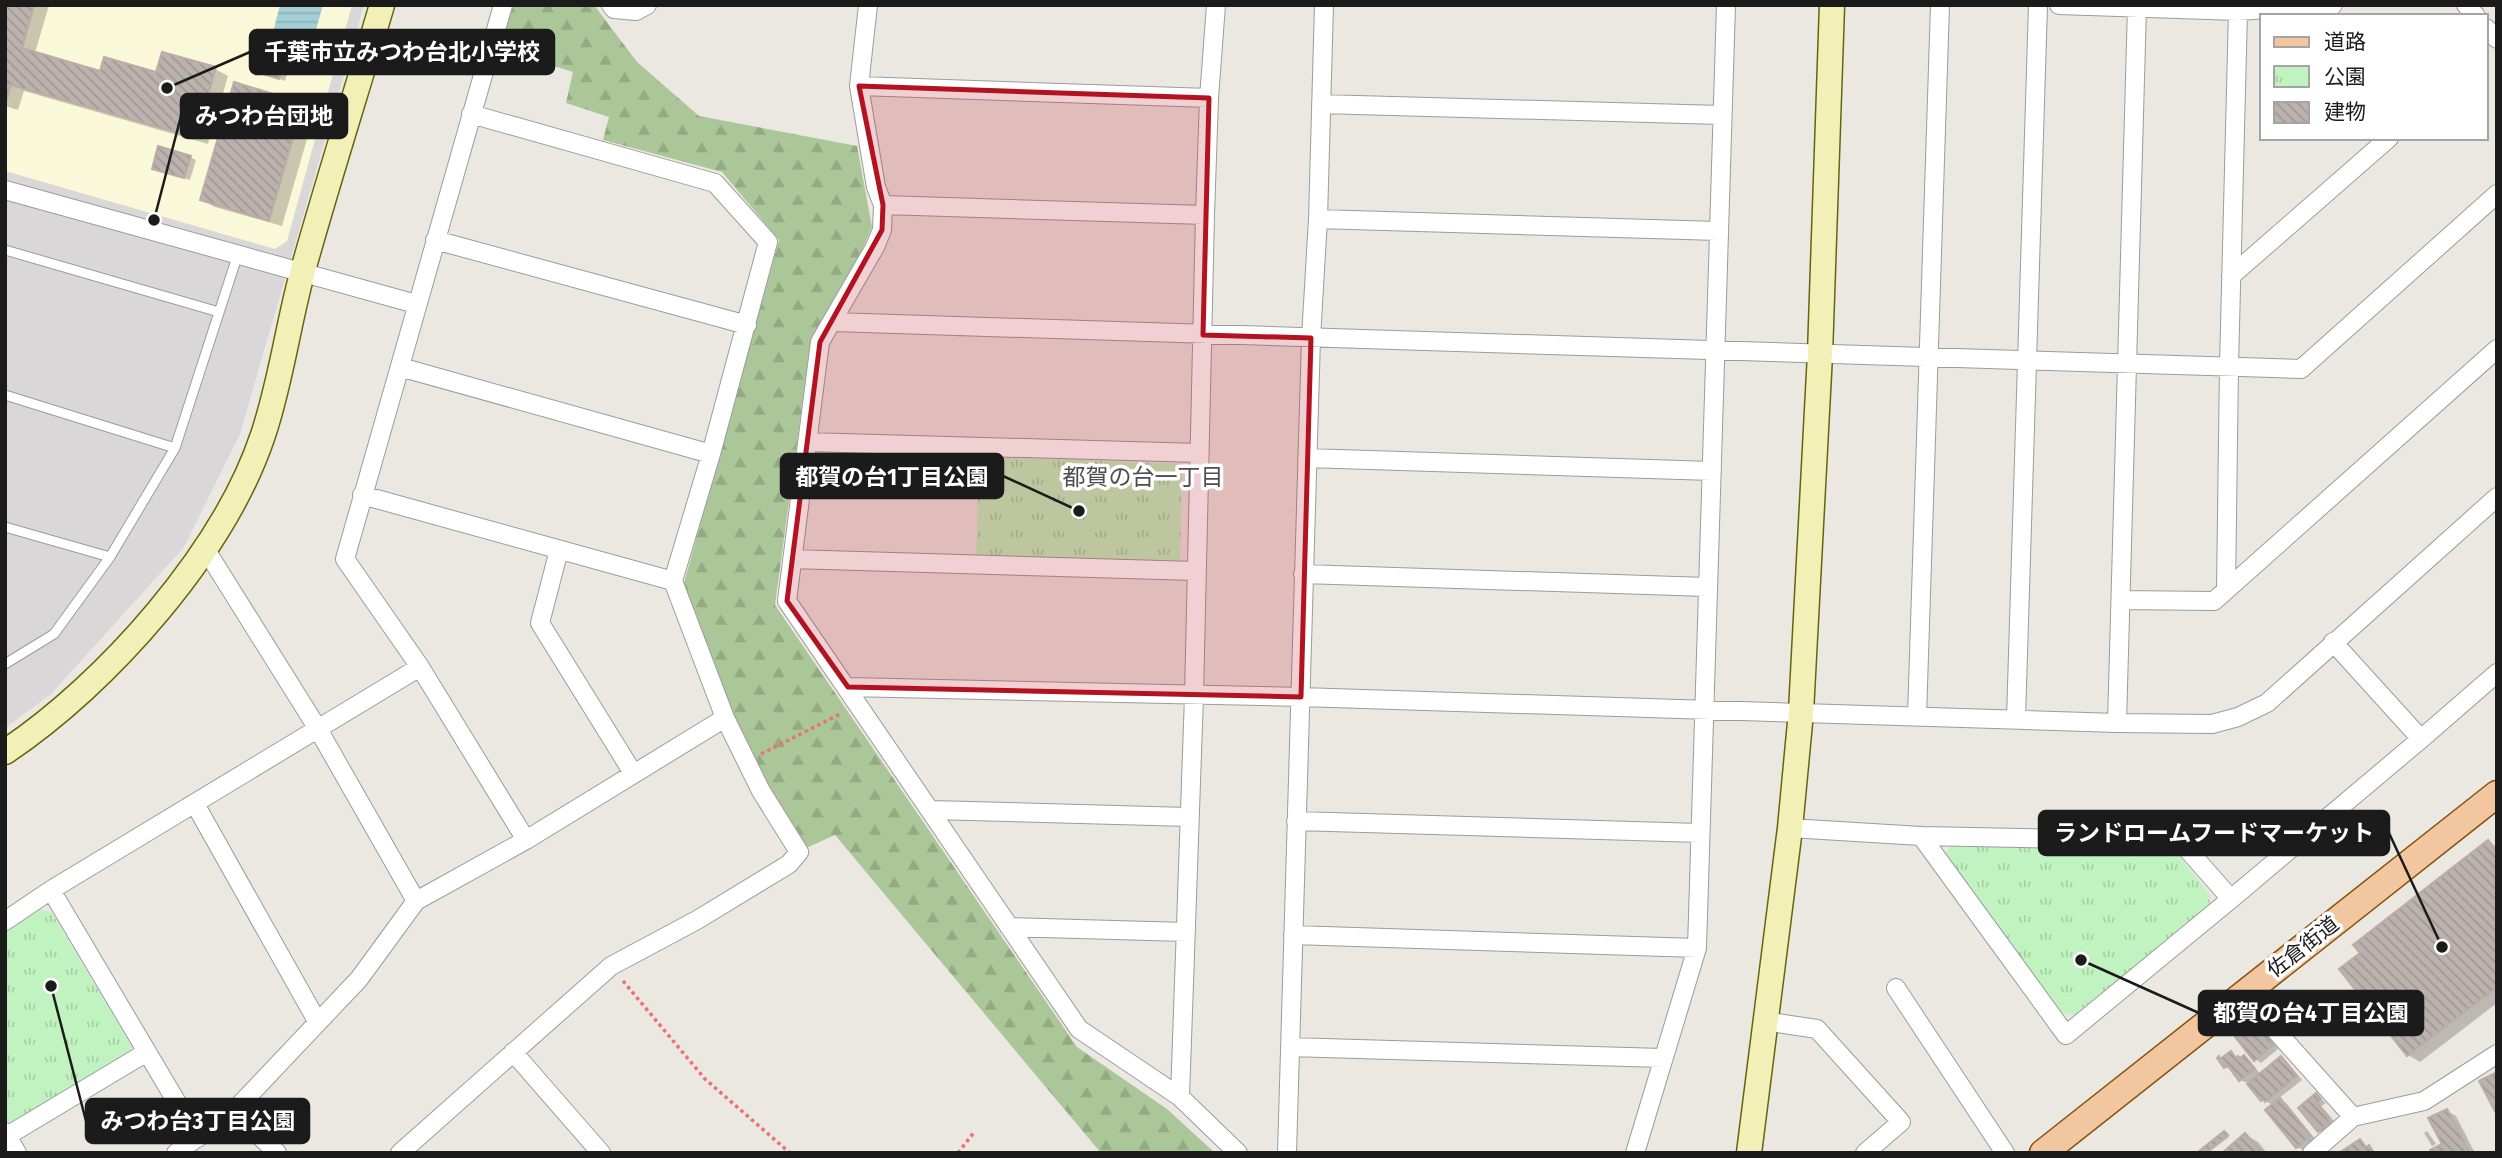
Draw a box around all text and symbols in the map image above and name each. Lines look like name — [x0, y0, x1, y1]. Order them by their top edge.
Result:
legend — [2260, 14, 2488, 140]
text: 道路 — [2324, 29, 2366, 55]
callout: 千葉市立みつわ台北小学校 — [250, 30, 554, 74]
text: 千葉市立みつわ台北小学校 — [264, 38, 540, 66]
text: 公園 — [2324, 64, 2366, 90]
callout: みつわ台団地 — [181, 94, 347, 138]
text: 建物 — [2324, 99, 2366, 125]
text: みつわ台団地 — [195, 102, 333, 130]
callout: 都賀の台1丁目公園 — [781, 454, 1003, 498]
text: 都賀の台1丁目公園 — [795, 463, 989, 491]
district label: 都賀の台一丁目 — [1063, 463, 1224, 491]
callout: ランドロームフードマーケット — [2039, 811, 2389, 855]
text: ランドロームフードマーケット — [2054, 819, 2374, 847]
street label: 佐倉街道 — [2262, 911, 2344, 983]
callout: 都賀の台4丁目公園 — [2199, 991, 2423, 1035]
text: 都賀の台4丁目公園 — [2213, 999, 2409, 1027]
callout: みつわ台3丁目公園 — [86, 1099, 309, 1143]
text: みつわ台3丁目公園 — [101, 1107, 295, 1135]

